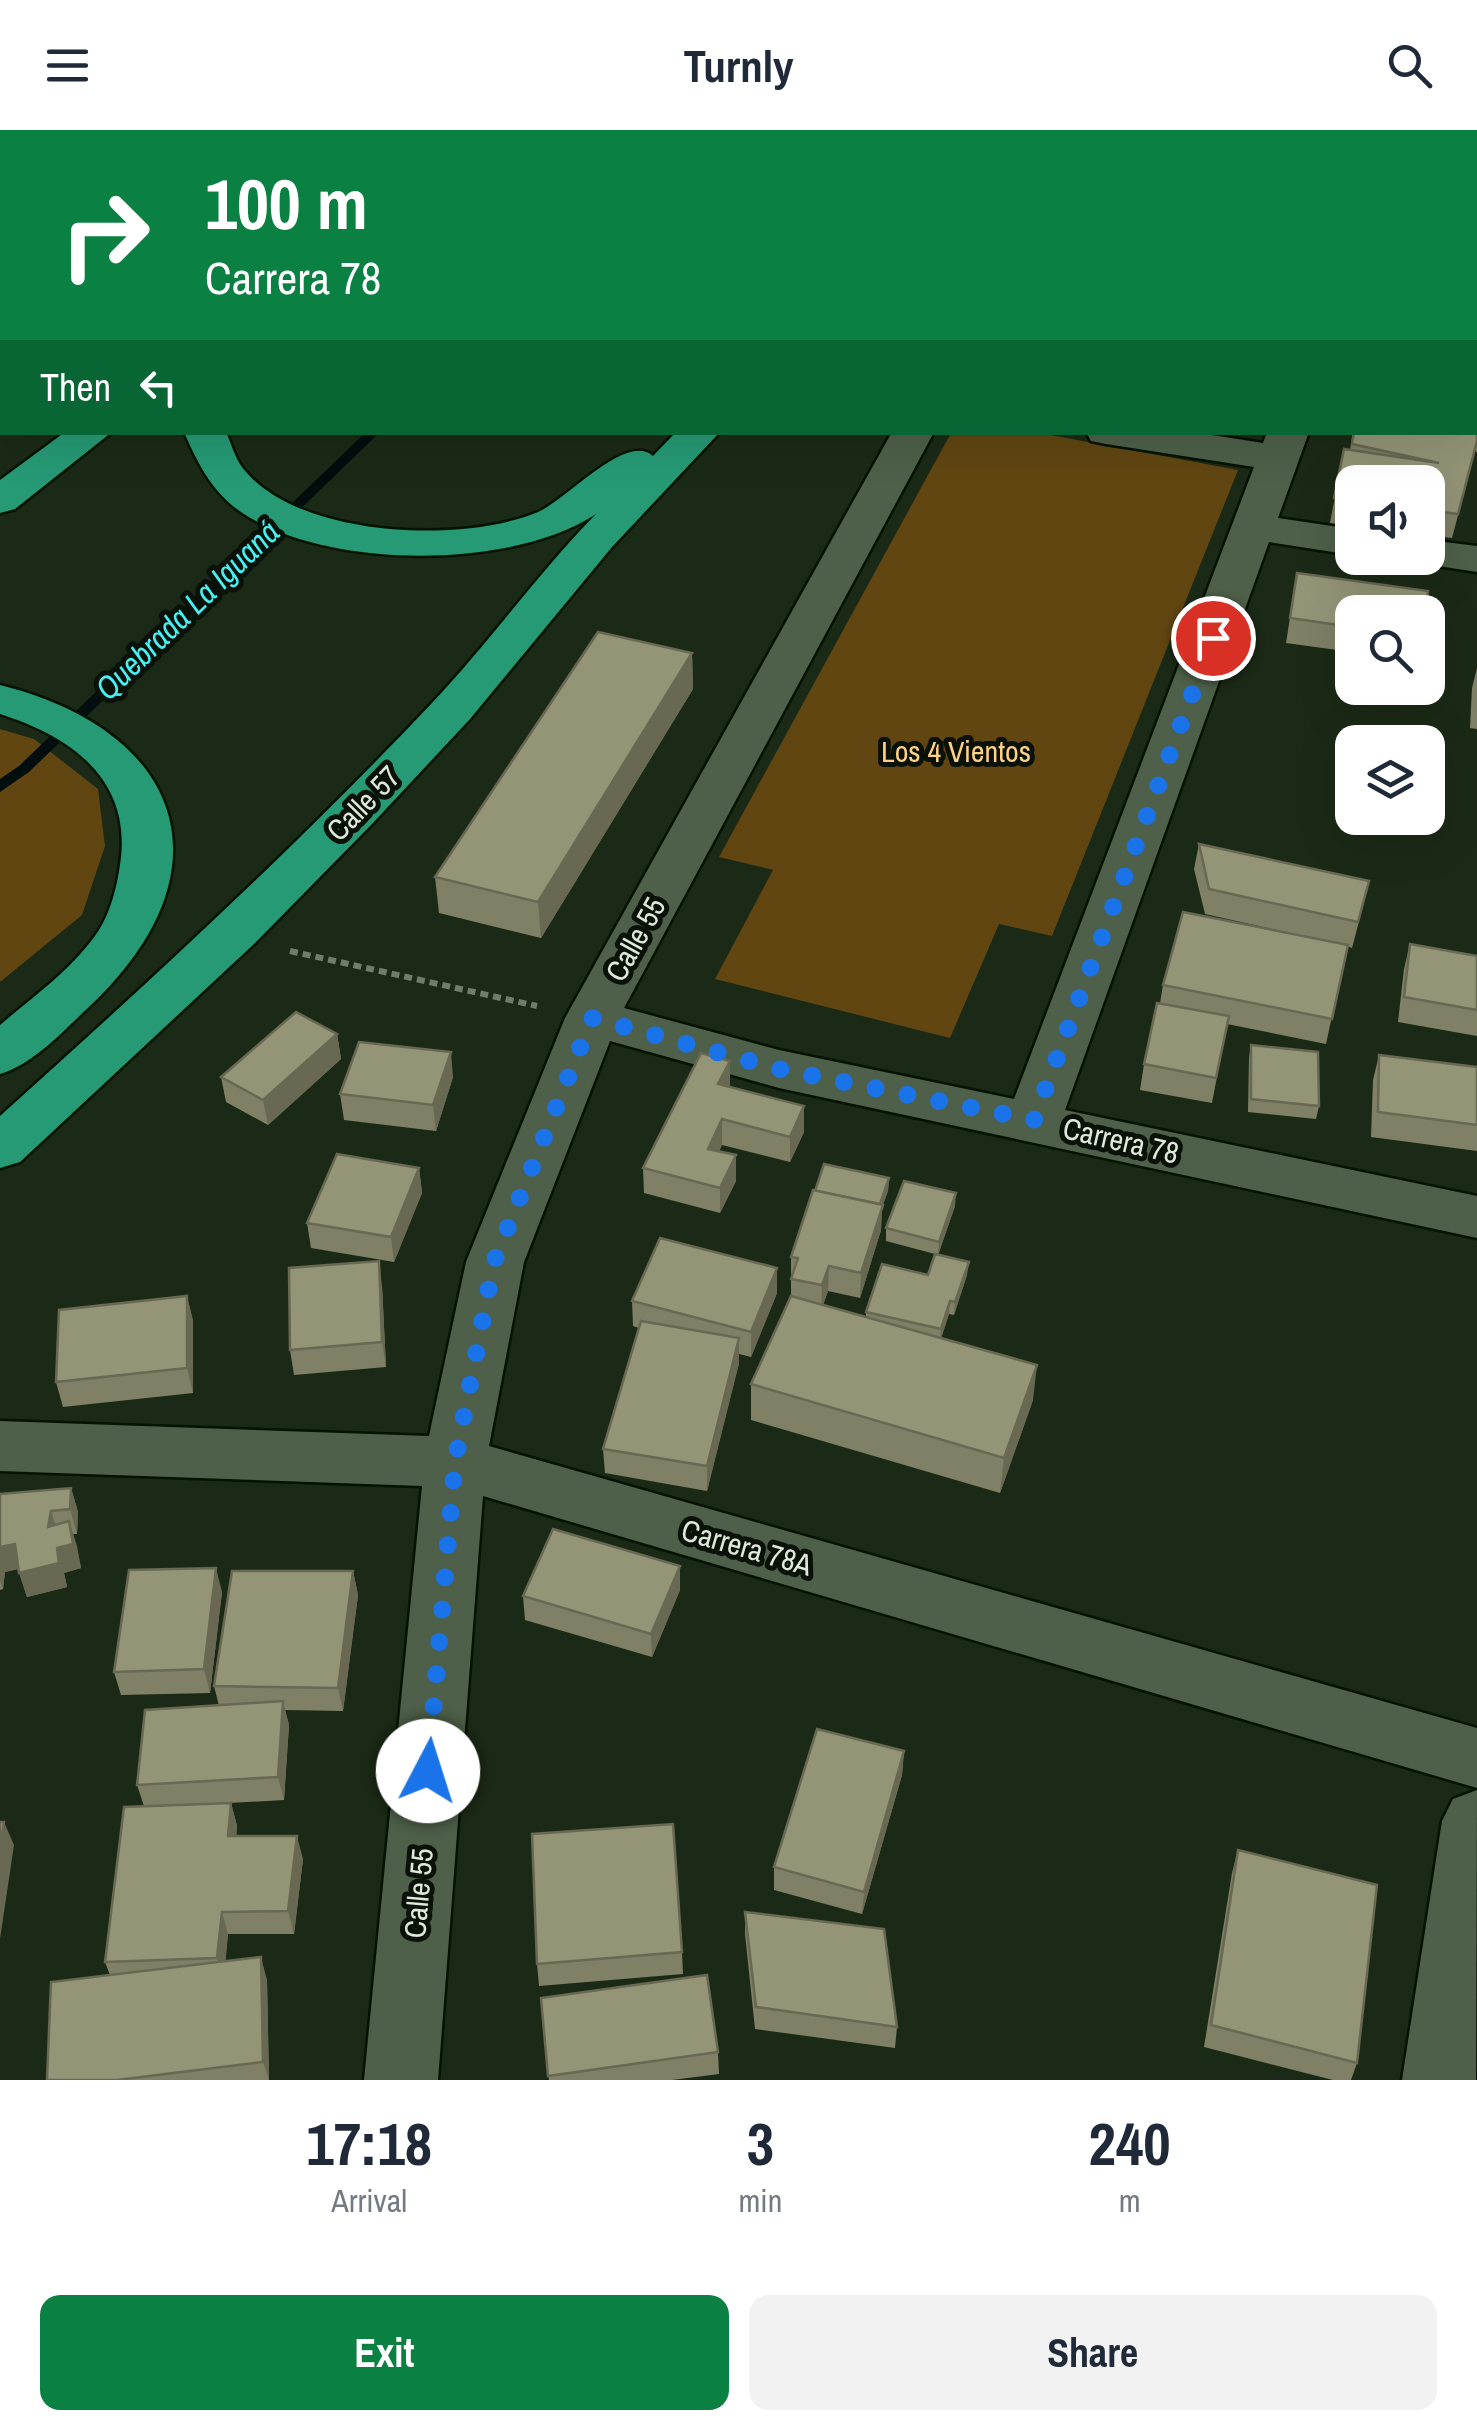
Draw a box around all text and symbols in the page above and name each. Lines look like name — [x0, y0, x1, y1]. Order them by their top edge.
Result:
text: Turnly — [683, 35, 794, 96]
icon: menu — [40, 38, 95, 93]
icon: search — [1382, 38, 1437, 93]
text: 100 m — [205, 157, 368, 251]
icon: right — [40, 170, 170, 300]
text: Carrera 78 — [205, 247, 381, 308]
icon: left — [131, 360, 186, 415]
text: Then — [40, 362, 111, 413]
map controls — [1335, 465, 1445, 835]
button: sound — [1335, 465, 1445, 575]
water label: Quebrada La Iguaná — [85, 511, 289, 709]
button: search — [1335, 595, 1445, 705]
pin — [1171, 596, 1256, 681]
icon: arrive — [1186, 611, 1241, 666]
button: layers — [1335, 725, 1445, 835]
park label: Los 4 Vientos — [881, 731, 1031, 771]
street label: Calle 57 — [317, 757, 409, 849]
street label: Calle 55 — [596, 890, 674, 988]
street label: Carrera 78 — [1059, 1107, 1183, 1173]
street label: Carrera 78A — [677, 1509, 817, 1585]
position arrow — [376, 1719, 480, 1823]
street label: Calle 55 — [394, 1846, 442, 1940]
text: 17:18 — [306, 2103, 432, 2184]
text: 3 — [747, 2103, 774, 2184]
text: 240 — [1089, 2103, 1171, 2184]
text: Arrival — [331, 2179, 407, 2222]
text: min — [738, 2179, 782, 2222]
text: m — [1119, 2179, 1141, 2222]
button: Exit — [40, 2295, 729, 2410]
button: Share — [749, 2295, 1437, 2410]

